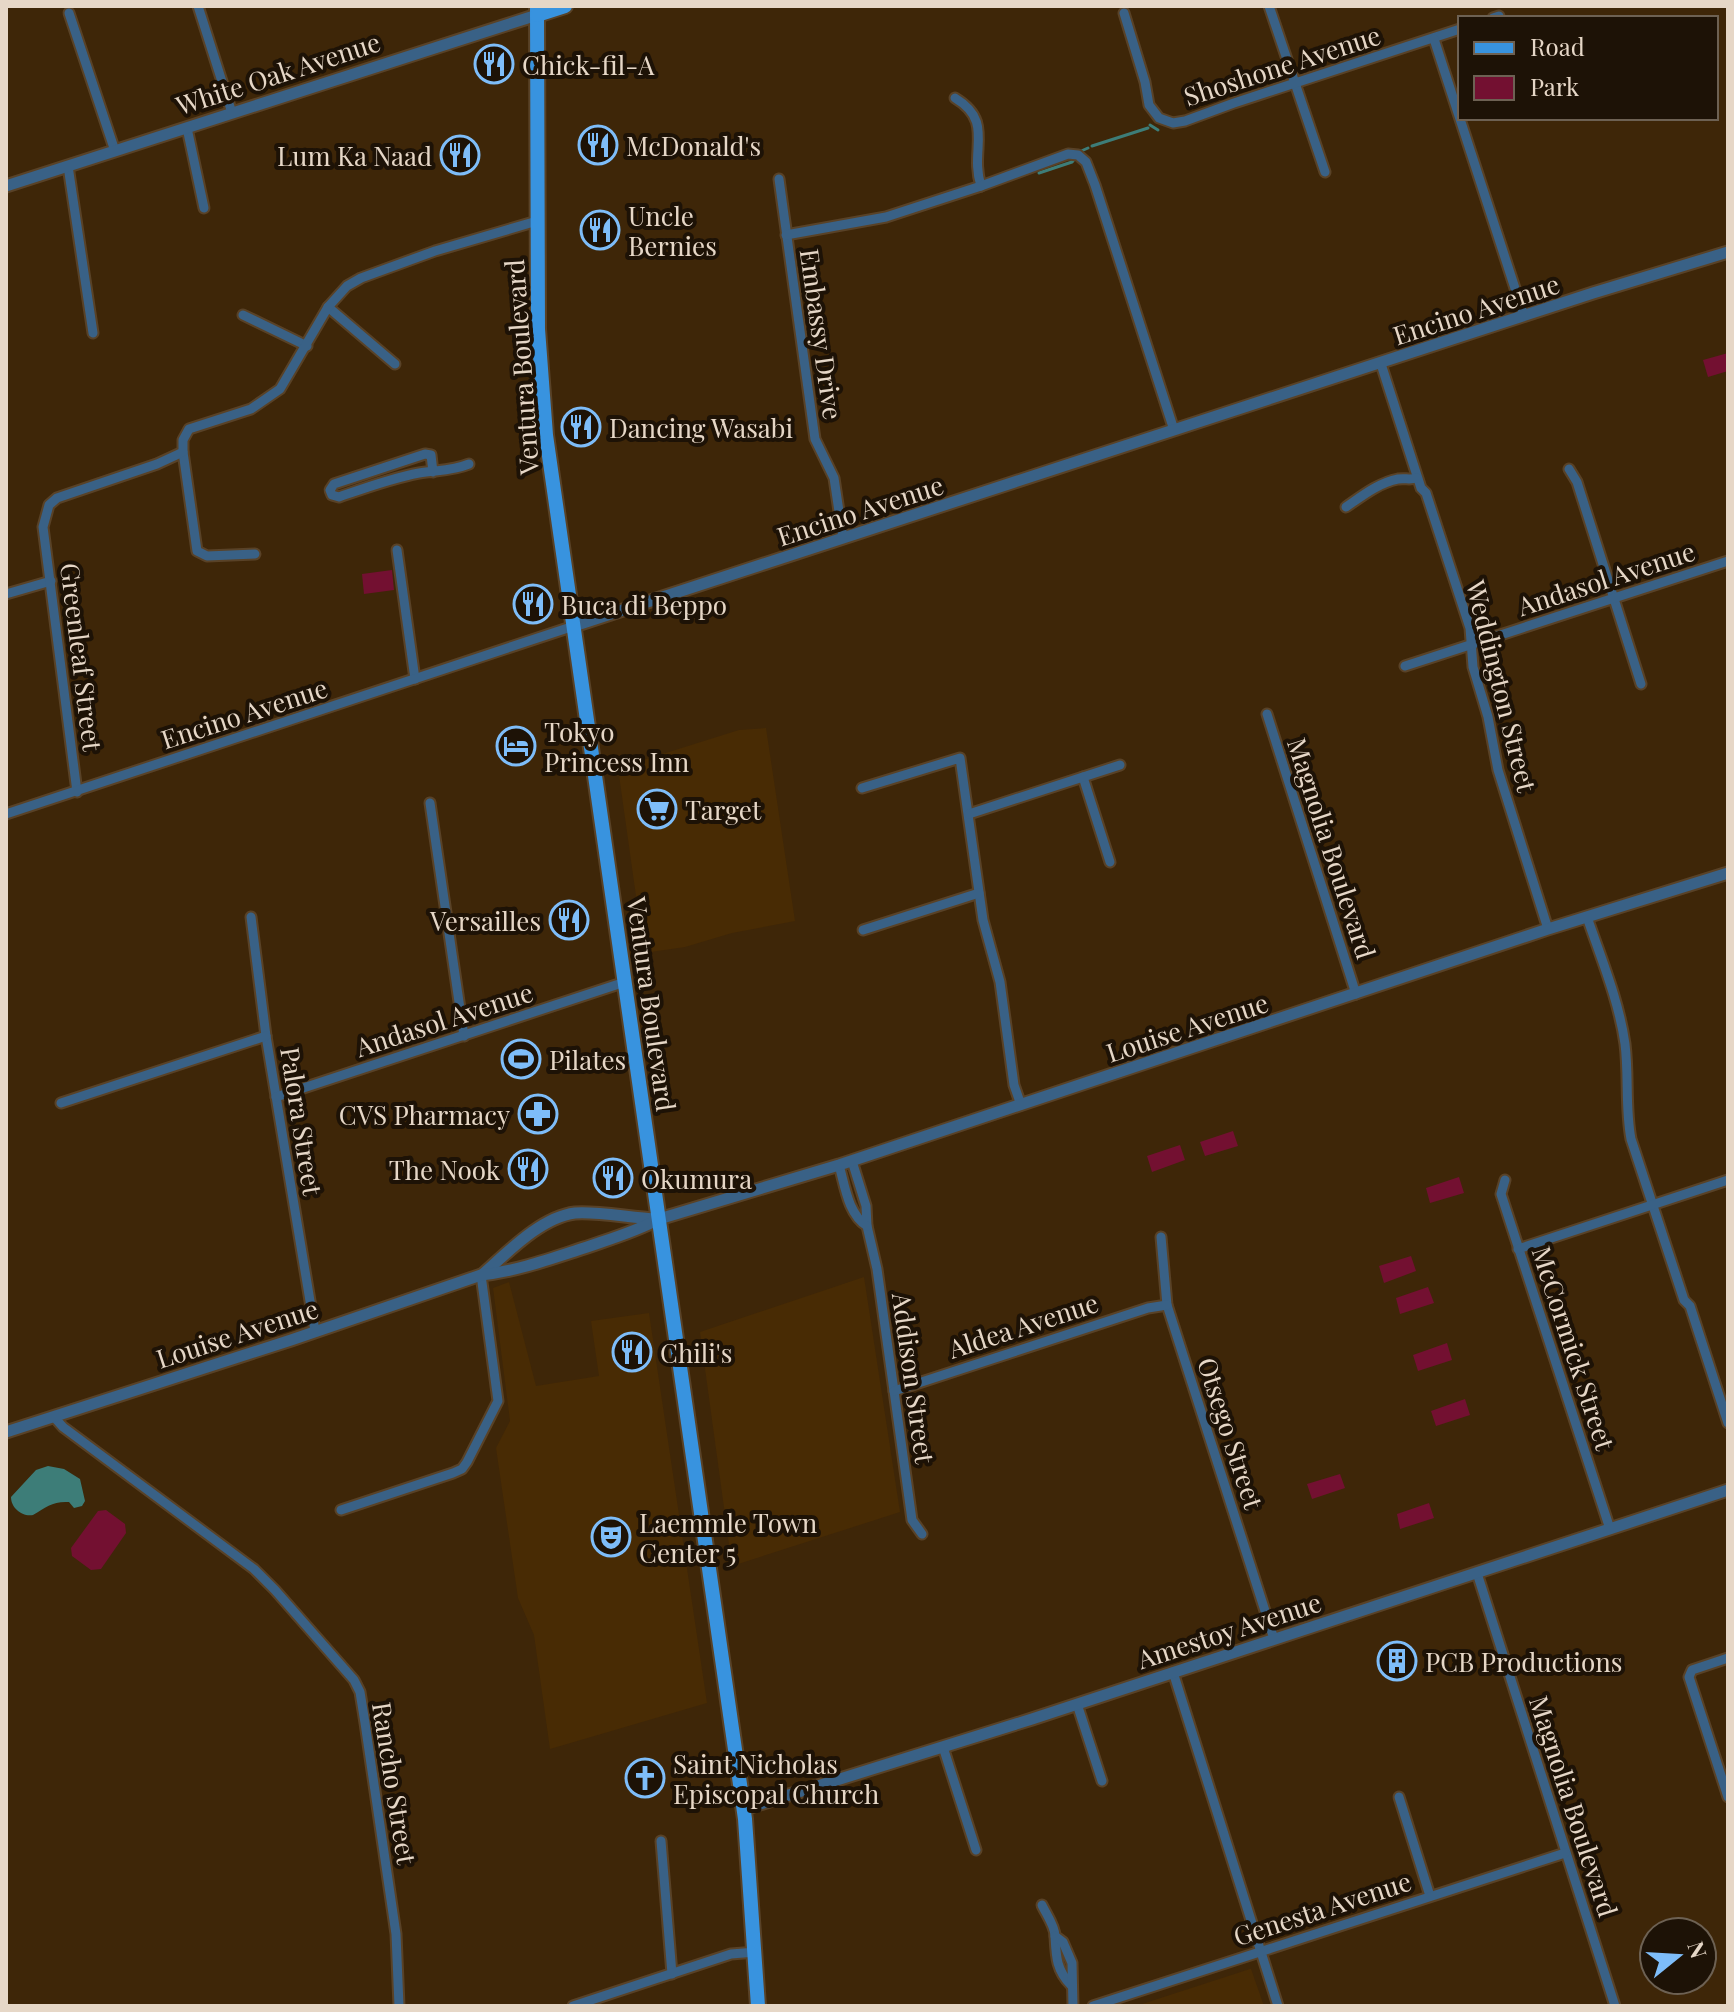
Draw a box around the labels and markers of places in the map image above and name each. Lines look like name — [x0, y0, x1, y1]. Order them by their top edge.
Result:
restaurant icon: Chick-fil-A — [473, 43, 515, 85]
place label: Chick-fil-A — [522, 47, 655, 82]
restaurant icon: McDonald's — [577, 124, 619, 166]
place label: McDonald's — [626, 128, 761, 163]
restaurant icon: Lum Ka Naad — [439, 134, 481, 176]
place label: Lum Ka Naad — [277, 138, 432, 173]
place label: Uncle Bernies — [628, 198, 717, 263]
restaurant icon: Uncle Bernies — [579, 209, 621, 251]
restaurant icon: Dancing Wasabi — [560, 406, 602, 448]
place label: Dancing Wasabi — [609, 410, 793, 445]
restaurant icon: Buca di Beppo — [512, 583, 554, 625]
place label: Buca di Beppo — [561, 587, 727, 622]
place label: Tokyo Princess Inn — [544, 714, 690, 779]
hotel icon: Tokyo Princess Inn — [495, 725, 537, 767]
supermarket icon: Target — [636, 788, 678, 830]
place label: Target — [685, 792, 762, 827]
restaurant icon: Versailles — [548, 899, 590, 941]
place label: Versailles — [429, 903, 541, 938]
sports icon: Pilates — [500, 1038, 542, 1080]
place label: Pilates — [549, 1042, 626, 1077]
pharmacy icon: CVS Pharmacy — [517, 1093, 559, 1135]
place label: CVS Pharmacy — [339, 1097, 510, 1132]
restaurant icon: The Nook — [507, 1148, 549, 1190]
place label: The Nook — [389, 1152, 501, 1187]
restaurant icon: Okumura — [592, 1157, 634, 1199]
place label: Okumura — [641, 1161, 752, 1196]
restaurant icon: Chili's — [611, 1331, 653, 1373]
place label: Chili's — [660, 1335, 732, 1370]
place label: Laemmle Town Center 5 — [639, 1505, 818, 1570]
theatre icon: Laemmle Town Center 5 — [590, 1516, 632, 1558]
building icon: PCB Productions — [1376, 1640, 1418, 1682]
place label: PCB Productions — [1425, 1644, 1622, 1679]
place label: Saint Nicholas Episcopal Church — [673, 1746, 879, 1811]
church icon: Saint Nicholas Episcopal Church — [624, 1757, 666, 1799]

